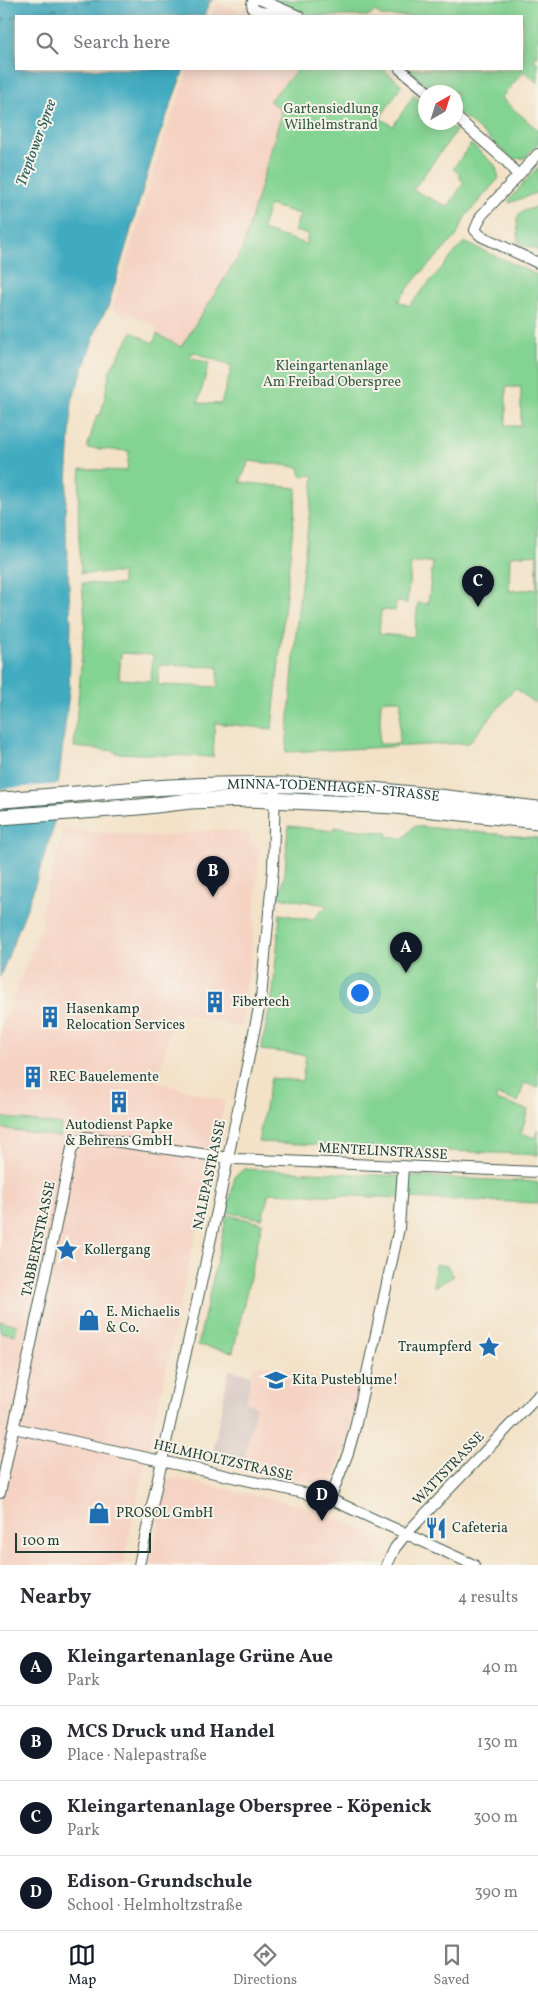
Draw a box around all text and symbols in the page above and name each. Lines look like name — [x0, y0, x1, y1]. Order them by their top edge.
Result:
search box — [15, 15, 523, 70]
icon: search — [33, 29, 61, 57]
text: Search here — [73, 30, 170, 56]
north arrow — [418, 85, 463, 130]
water label: Treptower Spree — [12, 96, 63, 190]
park label: Gartensiedlung Wilhelmstrand — [283, 100, 379, 135]
park label: Kleingartenanlage Am Freibad Oberspree — [263, 357, 401, 392]
pin: C — [462, 566, 494, 607]
street label: MINNA-TODENHAGEN-STRASSE — [227, 775, 441, 806]
pin: B — [197, 856, 229, 897]
pin: A — [390, 932, 422, 973]
your location — [347, 980, 373, 1006]
building icon: Fibertech — [202, 989, 228, 1015]
place label: Fibertech — [232, 993, 289, 1012]
place label: Hasenkamp Relocation Services — [66, 1000, 185, 1035]
building icon: Hasenkamp Relocation Services — [37, 1004, 63, 1030]
building icon: REC Bauelemente — [20, 1064, 46, 1090]
place label: REC Bauelemente — [49, 1068, 159, 1087]
building icon: Autodienst Papke & Behrens GmbH — [106, 1089, 132, 1115]
place label: Autodienst Papke & Behrens GmbH — [65, 1116, 173, 1151]
street label: NALEPASTRASSE — [189, 1118, 231, 1232]
street label: MENTELINSTRASSE — [318, 1139, 448, 1165]
street label: TABBERTSTRASSE — [17, 1180, 61, 1298]
place icon: Kollergang — [54, 1237, 80, 1263]
place label: Kollergang — [84, 1241, 151, 1260]
place label: E. Michaelis & Co. — [106, 1303, 180, 1338]
shop icon: E. Michaelis & Co. — [76, 1307, 102, 1333]
place icon: Traumpferd — [476, 1334, 502, 1360]
place label: Traumpferd — [398, 1338, 472, 1357]
school or university icon: Kita Pusteblume! — [263, 1367, 289, 1393]
place label: Kita Pusteblume! — [292, 1371, 398, 1390]
street label: WATTSTRASSE — [409, 1428, 489, 1510]
street label: HELMHOLTZSTRASSE — [151, 1436, 295, 1486]
pin: D — [306, 1480, 338, 1521]
shop icon: PROSOL GmbH — [86, 1500, 112, 1526]
place label: PROSOL GmbH — [116, 1504, 213, 1523]
restaurant icon: Cafeteria — [423, 1515, 449, 1541]
place label: Cafeteria — [452, 1519, 508, 1538]
scale bar — [15, 1530, 151, 1553]
text: 100 m — [22, 1532, 60, 1551]
text: Nearby — [20, 1583, 91, 1612]
text: 4 results — [458, 1587, 518, 1609]
text: Kleingartenanlage Grüne Aue — [67, 1644, 333, 1670]
text: A — [30, 1657, 42, 1679]
text: 40 m — [482, 1657, 518, 1679]
text: Park — [67, 1670, 100, 1692]
text: MCS Druck und Handel — [67, 1719, 275, 1745]
text: B — [31, 1732, 41, 1754]
text: 130 m — [477, 1732, 518, 1754]
text: Place · Nalepastraße — [67, 1745, 207, 1767]
text: Kleingartenanlage Oberspree - Köpenick — [67, 1794, 431, 1820]
text: C — [31, 1807, 41, 1829]
text: 300 m — [473, 1807, 518, 1829]
text: Park — [67, 1820, 100, 1842]
text: Edison-Grundschule — [67, 1869, 252, 1895]
text: D — [30, 1882, 42, 1904]
text: 390 m — [475, 1882, 518, 1904]
text: School · Helmholtzstraße — [67, 1895, 242, 1917]
tab: Map — [68, 1941, 96, 1990]
tab: Directions — [233, 1941, 297, 1990]
tab: Saved — [434, 1941, 470, 1990]

